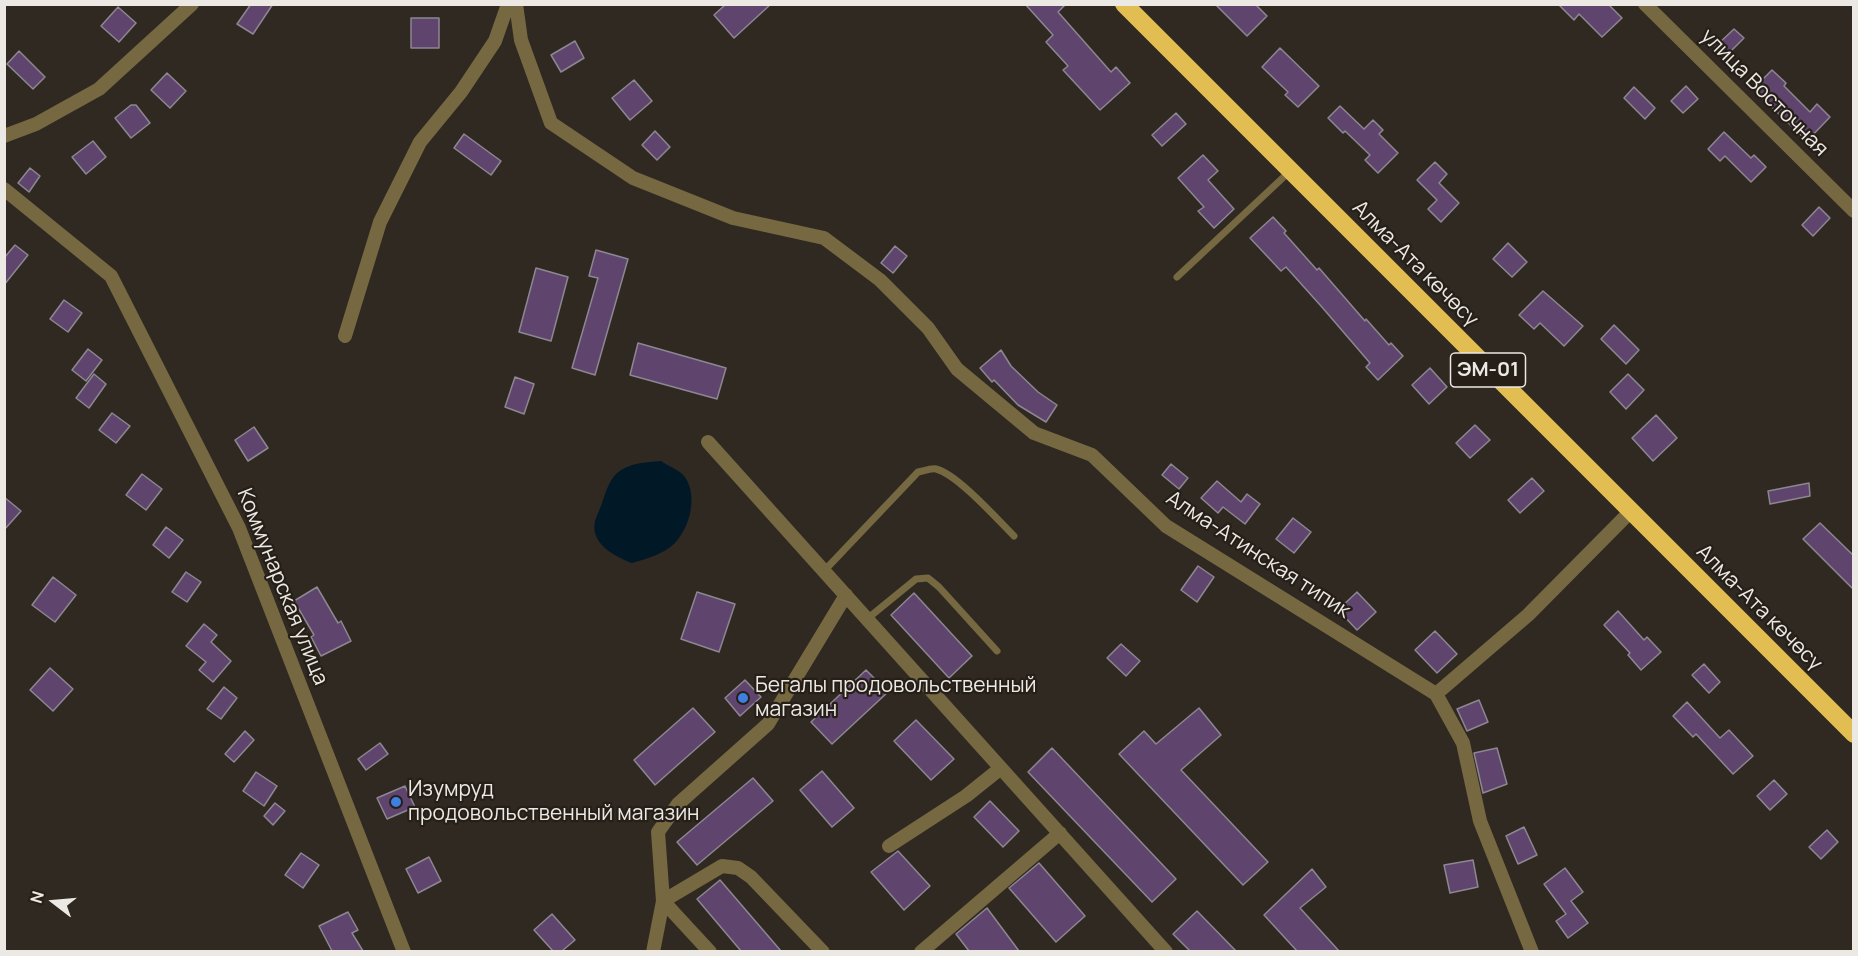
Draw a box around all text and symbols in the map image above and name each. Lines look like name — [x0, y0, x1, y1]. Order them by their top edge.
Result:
street label: улица Восточная — [1695, 24, 1833, 162]
street label: Алма-Ата көчөсү — [1347, 196, 1483, 332]
road number: ЭМ-01 — [1450, 353, 1526, 387]
street label: Коммунарская улица — [231, 485, 333, 689]
street label: Алма-Атинская типик — [1161, 486, 1355, 624]
street label: Алма-Ата көчөсү — [1691, 540, 1827, 676]
place label: Бегалы продовольственный магазин — [755, 673, 1036, 723]
marker: Бегалы продовольственный магазин — [736, 691, 750, 705]
place label: Изумруд продовольственный магазин — [408, 777, 700, 827]
marker: Изумруд продовольственный магазин — [389, 795, 403, 809]
north arrow — [24, 872, 84, 932]
text: N — [25, 888, 49, 906]

